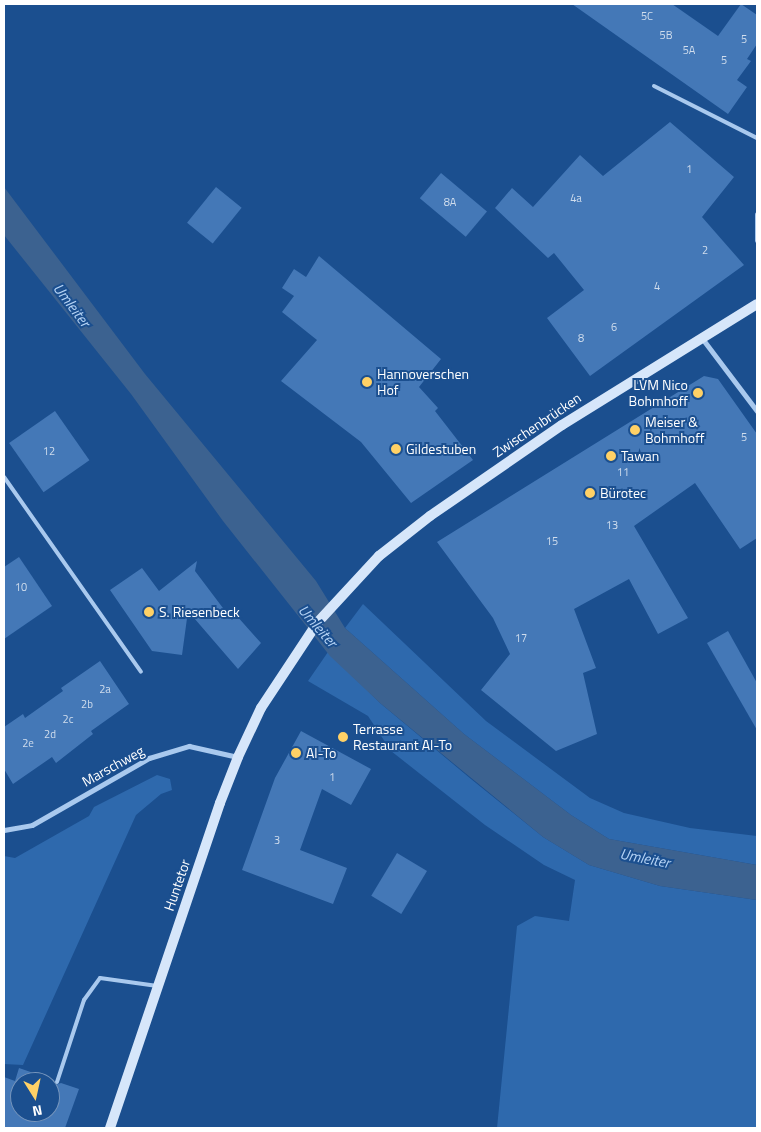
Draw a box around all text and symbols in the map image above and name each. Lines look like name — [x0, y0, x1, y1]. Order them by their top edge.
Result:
house number: 5C — [641, 9, 653, 23]
house number: 5B — [660, 28, 672, 42]
house number: 5 — [741, 32, 747, 46]
house number: 5A — [683, 43, 695, 57]
house number: 5 — [721, 53, 727, 67]
house number: 1 — [686, 162, 692, 176]
house number: 4a — [570, 191, 582, 205]
house number: 8A — [444, 195, 456, 209]
house number: 2 — [702, 243, 708, 257]
house number: 4 — [654, 279, 660, 293]
water label: Umleiter — [50, 280, 94, 330]
house number: 6 — [611, 320, 617, 334]
house number: 8 — [578, 331, 584, 345]
place label: Hannoverschen Hof — [377, 366, 469, 398]
marker: Hannoverschen Hof — [361, 376, 373, 388]
place label: LVM Nico Bohmhoff — [629, 377, 688, 410]
marker: LVM Nico Bohmhoff — [692, 387, 704, 399]
street label: Zwischenbrücken — [490, 389, 584, 461]
place label: Meiser & Bohmhoff — [645, 414, 704, 447]
marker: Meiser & Bohmhoff — [629, 424, 641, 436]
house number: 5 — [741, 430, 747, 444]
place label: Gildestuben — [406, 441, 476, 457]
marker: Gildestuben — [390, 443, 402, 455]
house number: 12 — [43, 444, 55, 458]
place label: Tawan — [621, 448, 659, 464]
marker: Tawan — [605, 450, 617, 462]
house number: 11 — [617, 465, 629, 479]
place label: Bürotec — [600, 485, 646, 501]
marker: Bürotec — [584, 487, 596, 499]
house number: 13 — [606, 518, 618, 532]
house number: 15 — [546, 534, 558, 548]
house number: 10 — [15, 580, 27, 594]
water label: Umleiter — [295, 601, 341, 651]
place label: S. Riesenbeck — [159, 604, 240, 620]
marker: S. Riesenbeck — [143, 606, 155, 618]
house number: 17 — [515, 631, 527, 645]
house number: 2a — [99, 682, 111, 696]
house number: 2b — [81, 697, 93, 711]
house number: 2c — [63, 712, 73, 726]
place label: Terrasse Restaurant Al-To — [353, 721, 452, 754]
house number: 2d — [44, 727, 56, 741]
marker: Terrasse Restaurant Al-To — [337, 731, 349, 743]
house number: 2e — [22, 736, 34, 750]
street label: Marschweg — [79, 742, 147, 790]
place label: Al-To — [306, 745, 336, 761]
marker: Al-To — [290, 747, 302, 759]
house number: 1 — [329, 770, 335, 784]
house number: 3 — [274, 833, 280, 847]
water label: Umleiter — [619, 844, 671, 872]
street label: Huntetor — [160, 857, 194, 913]
north arrow — [10, 1072, 60, 1122]
text: N — [31, 1100, 44, 1122]

